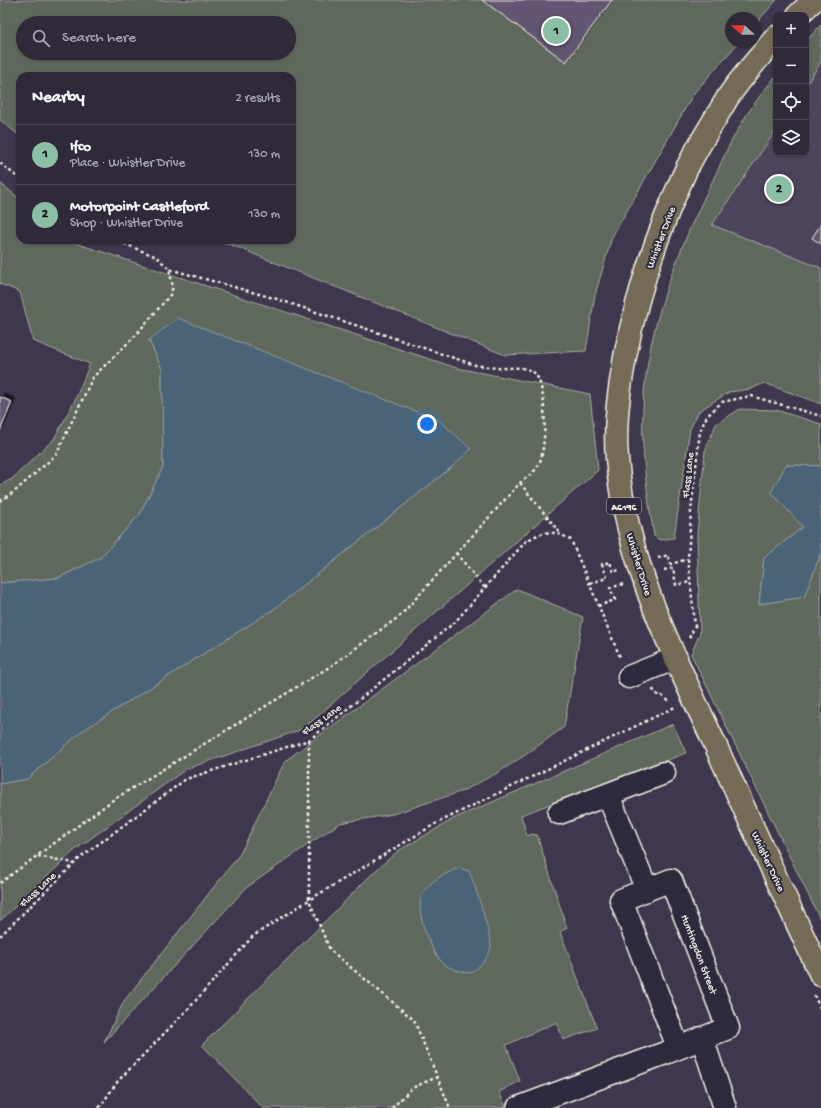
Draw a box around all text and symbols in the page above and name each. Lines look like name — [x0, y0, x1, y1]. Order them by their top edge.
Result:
north arrow — [725, 12, 761, 48]
map controls — [773, 12, 809, 156]
button: + — [773, 12, 809, 48]
search box — [16, 16, 296, 60]
pin: 1 — [543, 16, 569, 46]
icon: search — [30, 27, 52, 49]
text: Search here — [62, 29, 136, 47]
button: − — [773, 48, 809, 84]
button: locate — [773, 84, 809, 120]
text: Nearby — [32, 88, 85, 108]
text: 2 results — [235, 91, 280, 106]
button: layers — [773, 120, 809, 156]
text: Ifco — [70, 138, 91, 156]
text: 1 — [42, 147, 48, 162]
text: 130 m — [248, 147, 280, 162]
text: Place · Whistler Drive — [70, 156, 185, 171]
pin: 2 — [766, 174, 792, 204]
text: Motorpoint Castleford — [70, 198, 208, 216]
street label: Whistler Drive — [645, 205, 679, 270]
text: 2 — [42, 207, 48, 222]
text: 130 m — [248, 207, 280, 222]
text: Shop · Whistler Drive — [70, 216, 183, 231]
your location — [417, 414, 437, 434]
street label: Flass Lane — [681, 451, 697, 500]
road number: A6196 — [607, 498, 641, 514]
street label: Whistler Drive — [623, 532, 653, 598]
street label: Flass Lane — [299, 702, 345, 740]
street label: Whistler Drive — [748, 830, 786, 894]
street label: Flass Lane — [17, 870, 59, 911]
street label: Huntingdon Street — [677, 913, 719, 998]

